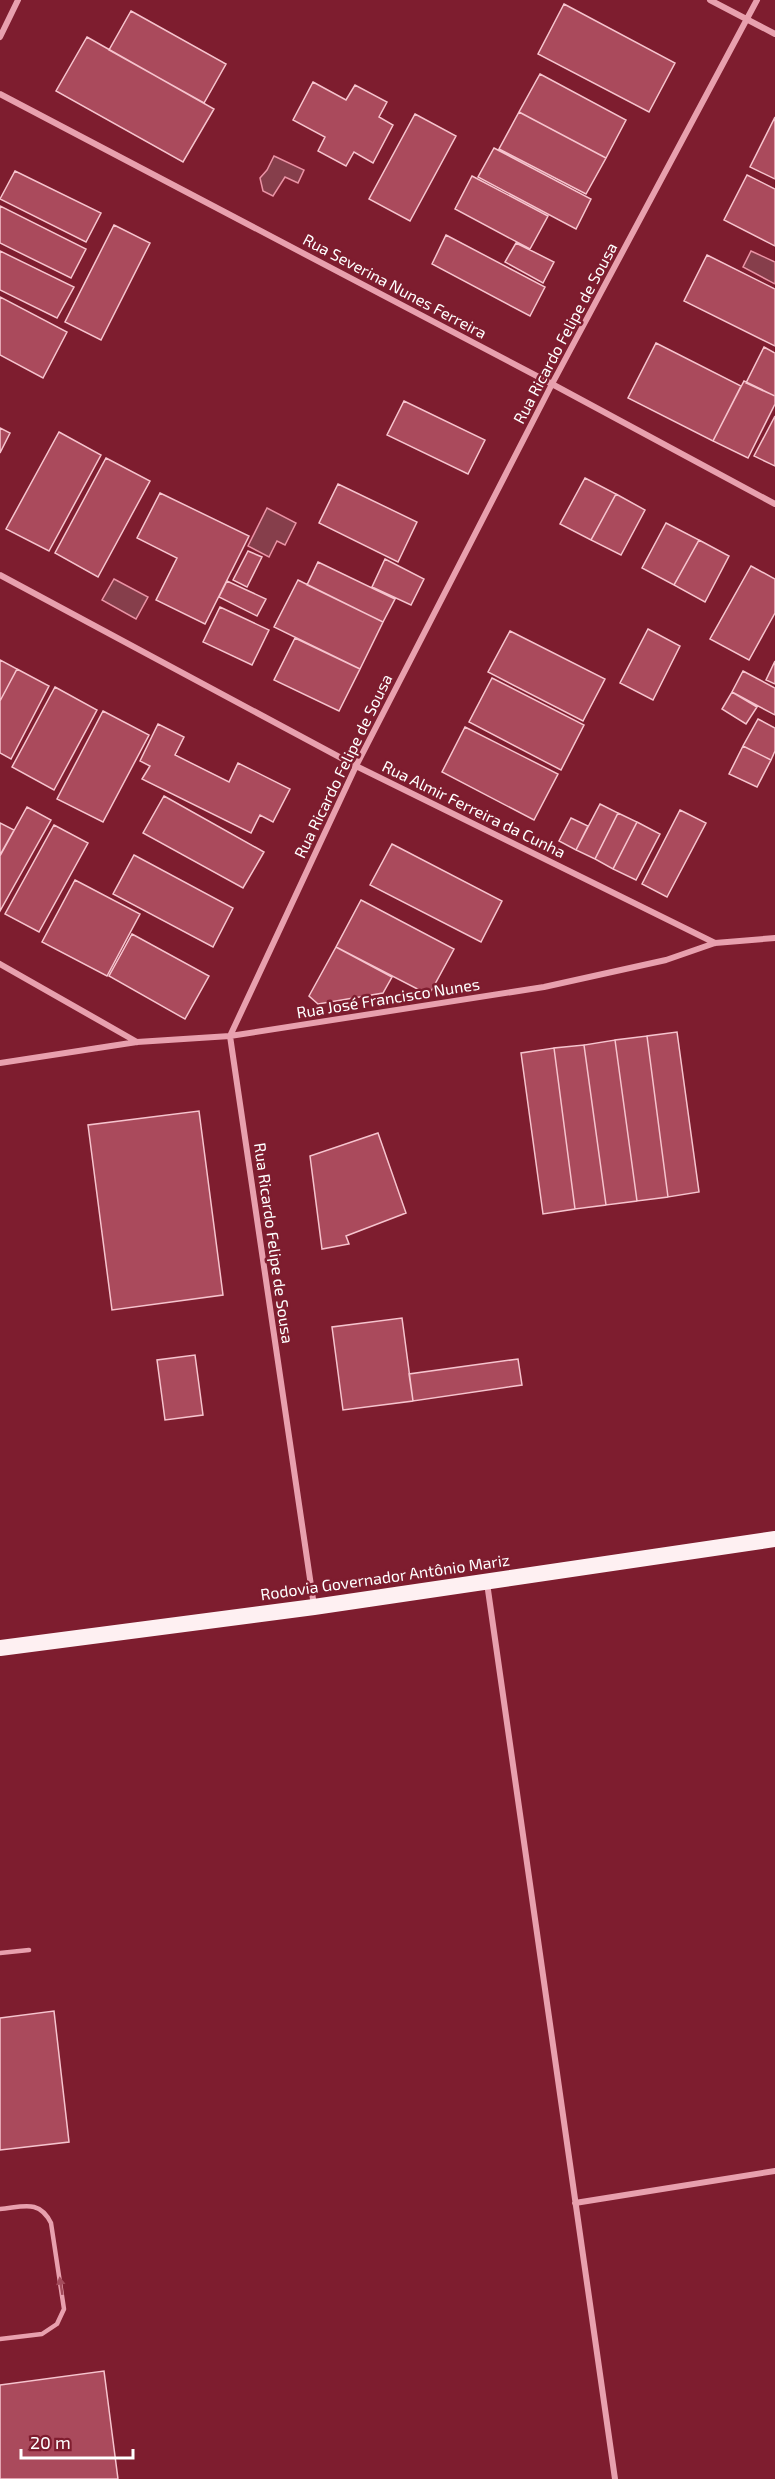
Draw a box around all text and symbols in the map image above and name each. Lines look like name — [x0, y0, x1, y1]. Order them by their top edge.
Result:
street label: Rua Severina Nunes Ferreira — [300, 229, 490, 342]
street label: Rua Ricardo Felipe de Sousa — [509, 239, 620, 427]
street label: Rua Ricardo Felipe de Sousa — [290, 671, 395, 861]
street label: Rua Almir Ferreira da Cunha — [380, 756, 569, 861]
street label: Rua José Francisco Nunes — [295, 974, 481, 1021]
street label: Rua Ricardo Felipe de Sousa — [251, 1141, 298, 1344]
street label: Rodovia Governador Antônio Mariz — [259, 1550, 511, 1603]
one-way arrow — [56, 2276, 65, 2295]
scale bar — [21, 2422, 134, 2460]
text: 20 m — [30, 2431, 71, 2453]

